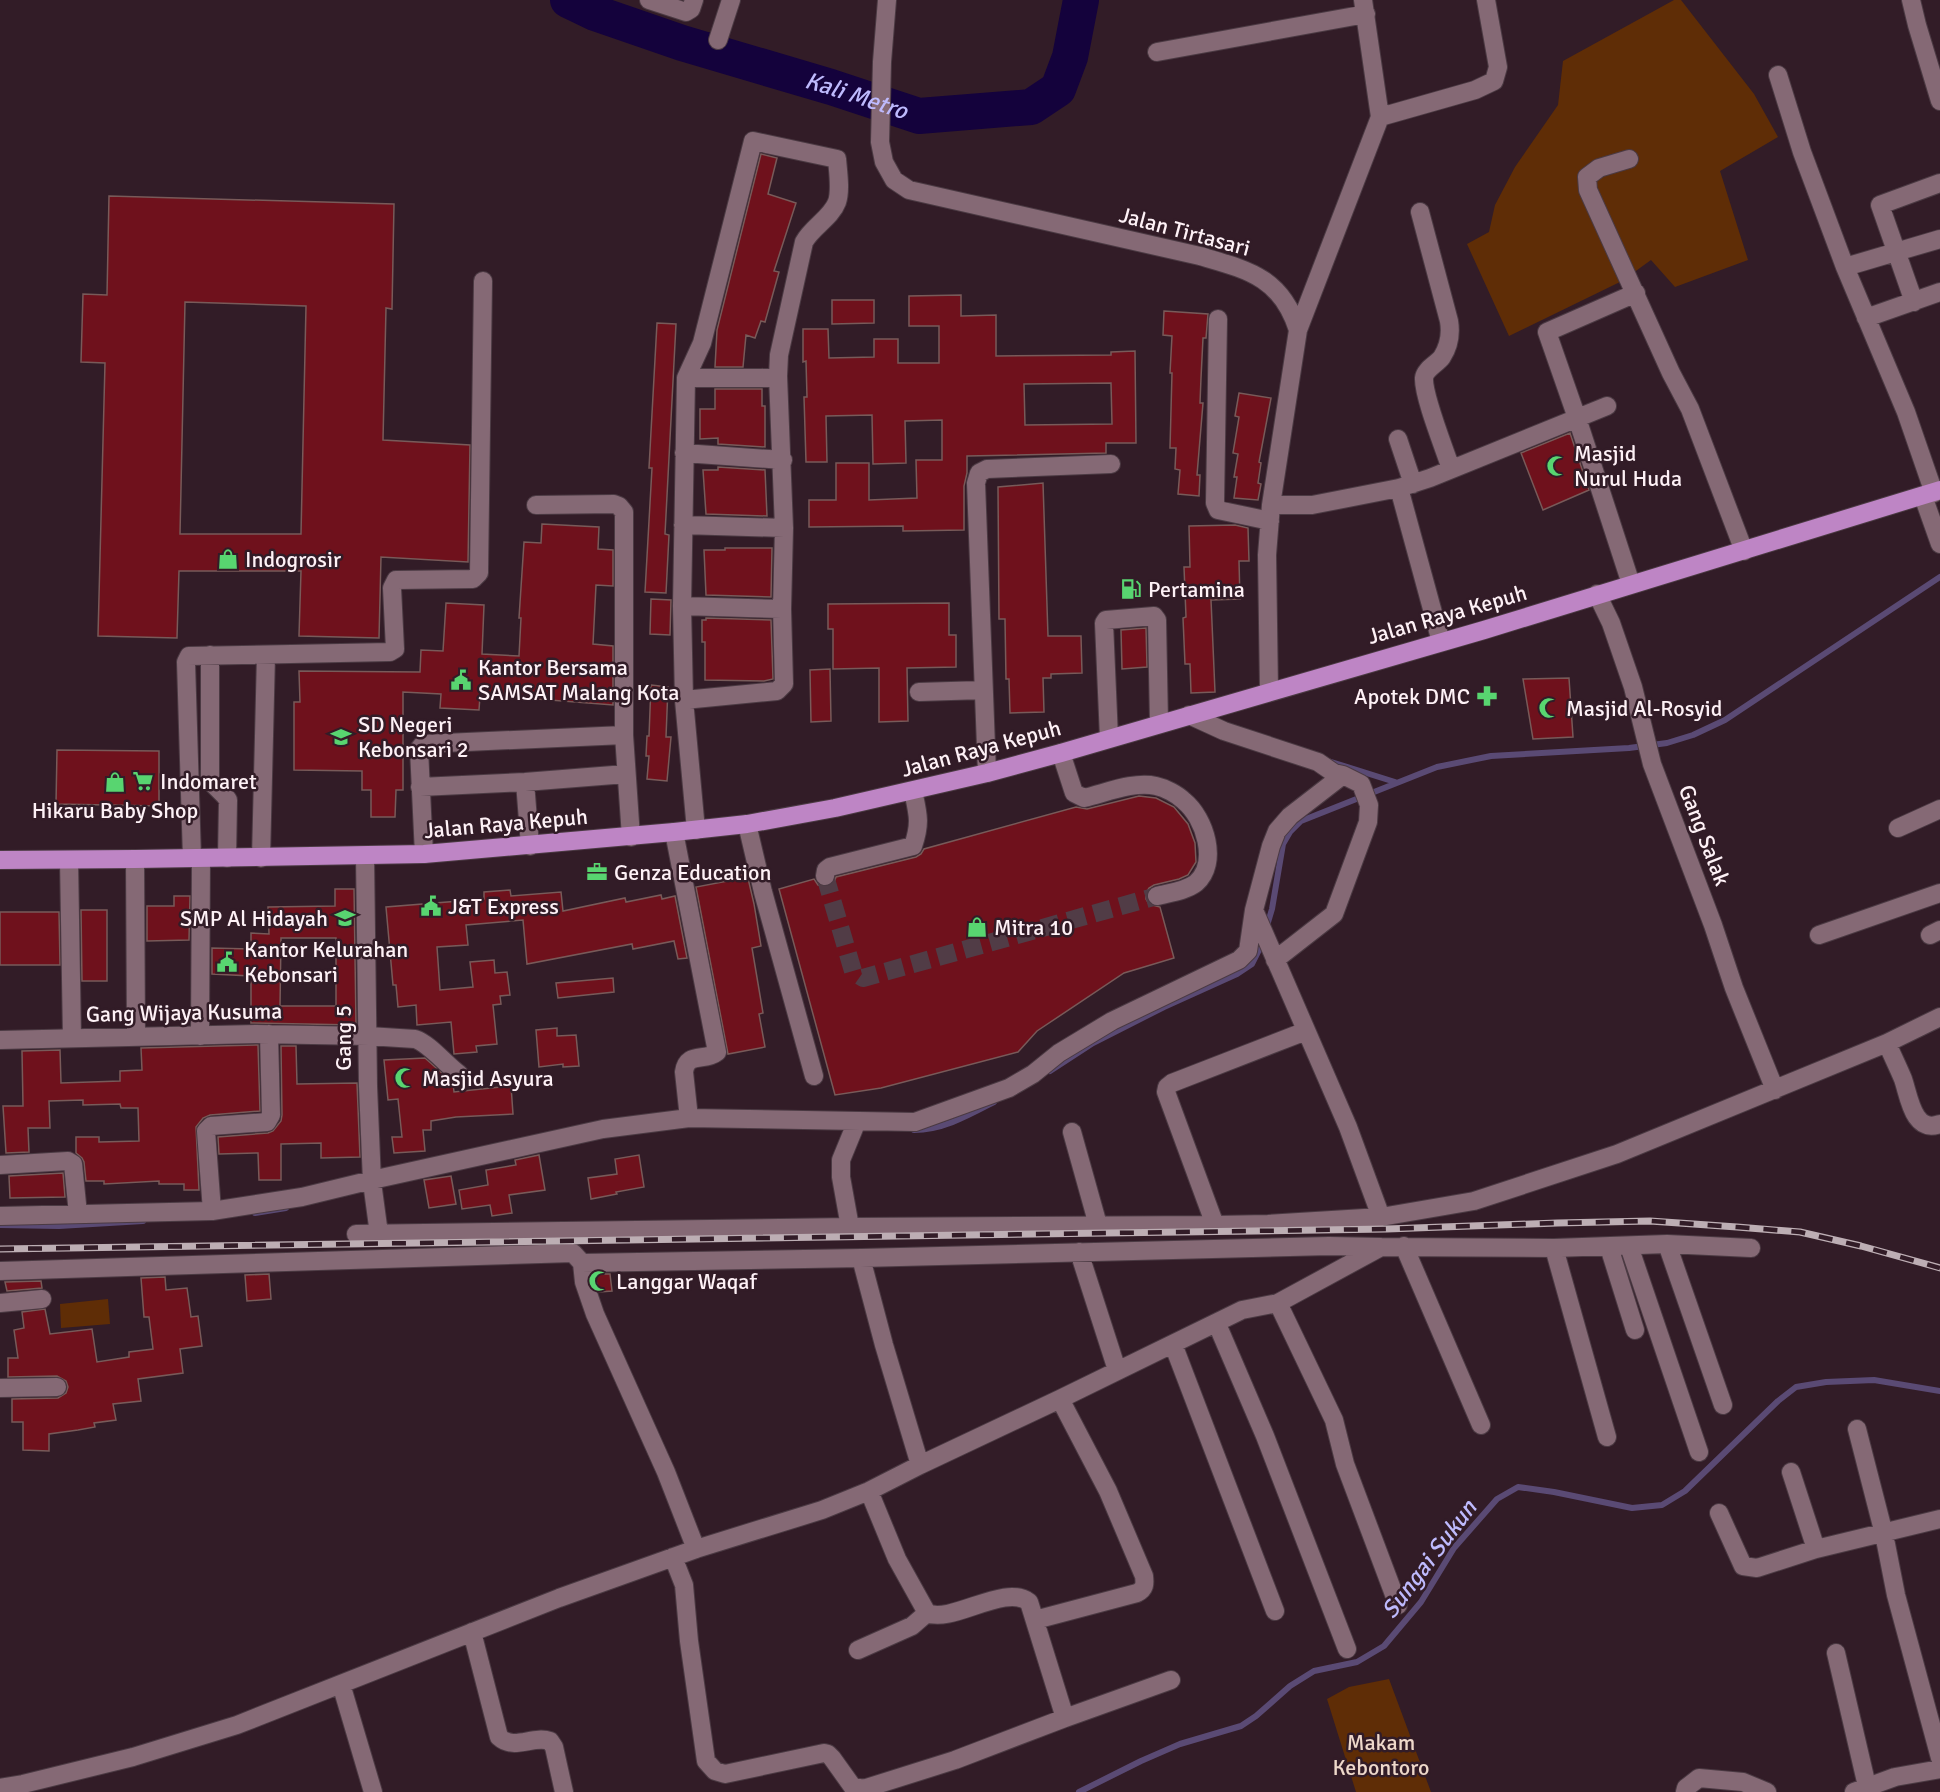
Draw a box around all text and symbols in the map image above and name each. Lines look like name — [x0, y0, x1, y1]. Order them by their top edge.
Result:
water label: Kali Metro — [802, 65, 913, 127]
street label: Jalan Tirtasari — [1116, 201, 1253, 262]
place label: Masjid Nurul Huda — [1574, 440, 1682, 492]
mosque icon: Masjid Nurul Huda — [1545, 454, 1569, 478]
place label: Indogrosir — [245, 546, 341, 573]
shop icon: Indogrosir — [216, 547, 240, 571]
place label: Pertamina — [1148, 576, 1245, 603]
fuel station icon: Pertamina — [1119, 577, 1143, 601]
street label: Jalan Raya Kepuh — [1364, 579, 1530, 650]
place label: Kantor Bersama SAMSAT Malang Kota — [478, 654, 679, 706]
public building icon: Kantor Bersama SAMSAT Malang Kota — [449, 668, 473, 692]
place label: Apotek DMC — [1354, 683, 1470, 710]
pharmacy icon: Apotek DMC — [1475, 684, 1499, 708]
place label: Masjid Al-Rosyid — [1566, 695, 1722, 722]
mosque icon: Masjid Al-Rosyid — [1537, 696, 1561, 720]
place label: SD Negeri Kebonsari 2 — [358, 711, 469, 763]
street label: Jalan Raya Kepuh — [898, 714, 1064, 783]
school or university icon: SD Negeri Kebonsari 2 — [329, 725, 353, 749]
place label: Indomaret — [160, 768, 257, 795]
supermarket icon: Indomaret — [131, 769, 155, 793]
shop icon: Hikaru Baby Shop — [103, 770, 127, 794]
street label: Gang Salak — [1673, 781, 1736, 889]
place label: Hikaru Baby Shop — [32, 797, 198, 824]
street label: Jalan Raya Kepuh — [423, 803, 589, 844]
place label: Genza Education — [614, 859, 771, 886]
office icon: Genza Education — [585, 860, 609, 884]
place label: J&T Express — [448, 893, 559, 920]
public building icon: J&T Express — [419, 894, 443, 918]
place label: SMP Al Hidayah — [180, 905, 328, 932]
school or university icon: SMP Al Hidayah — [333, 906, 357, 930]
place label: Mitra 10 — [994, 914, 1073, 941]
shop icon: Mitra 10 — [965, 915, 989, 939]
place label: Kantor Kelurahan Kebonsari — [244, 936, 408, 988]
public building icon: Kantor Kelurahan Kebonsari — [215, 950, 239, 974]
street label: Gang Wijaya Kusuma — [86, 997, 282, 1028]
street label: Gang 5 — [330, 1005, 357, 1071]
place label: Masjid Asyura — [422, 1065, 554, 1092]
mosque icon: Masjid Asyura — [393, 1066, 417, 1090]
place label: Langgar Waqaf — [616, 1268, 758, 1295]
mosque icon: Langgar Waqaf — [587, 1269, 611, 1293]
water label: Sungai Sukun — [1375, 1493, 1484, 1624]
park label: Makam Kebontoro — [1333, 1729, 1429, 1781]

